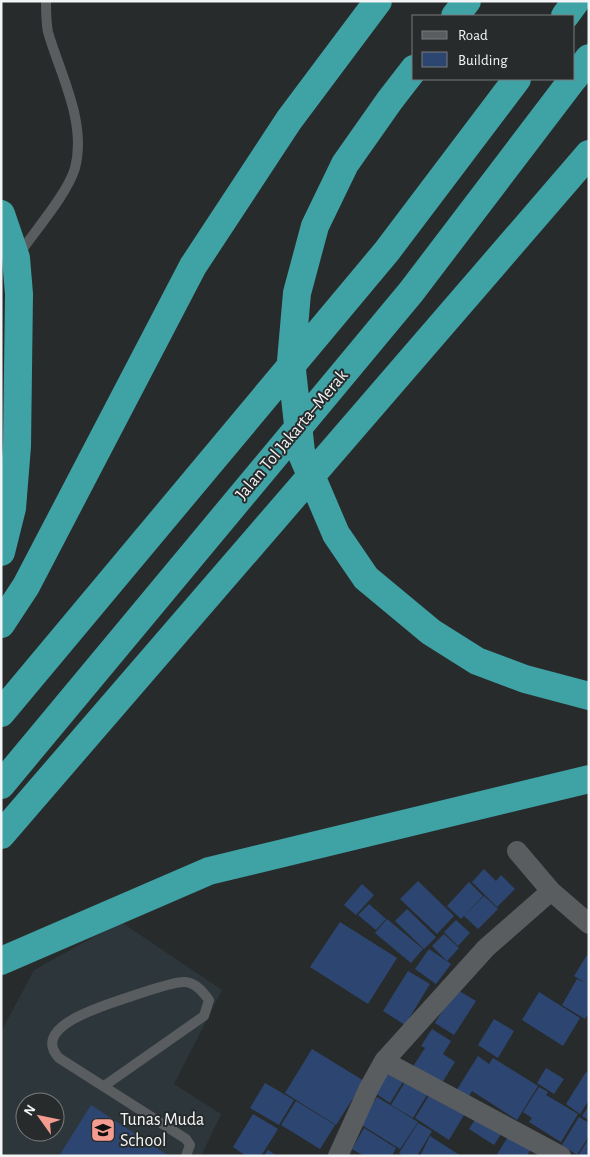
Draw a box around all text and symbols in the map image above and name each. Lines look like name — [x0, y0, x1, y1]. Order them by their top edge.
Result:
legend — [412, 15, 575, 80]
text: Road — [458, 28, 488, 43]
text: Building — [458, 53, 508, 68]
street label: Jalan Tol Jakarta–Merak — [232, 366, 352, 504]
north arrow — [15, 1092, 65, 1142]
text: N — [21, 1103, 38, 1118]
place label: Tunas Muda School — [120, 1111, 204, 1150]
school or university icon: Tunas Muda School — [90, 1117, 116, 1143]

